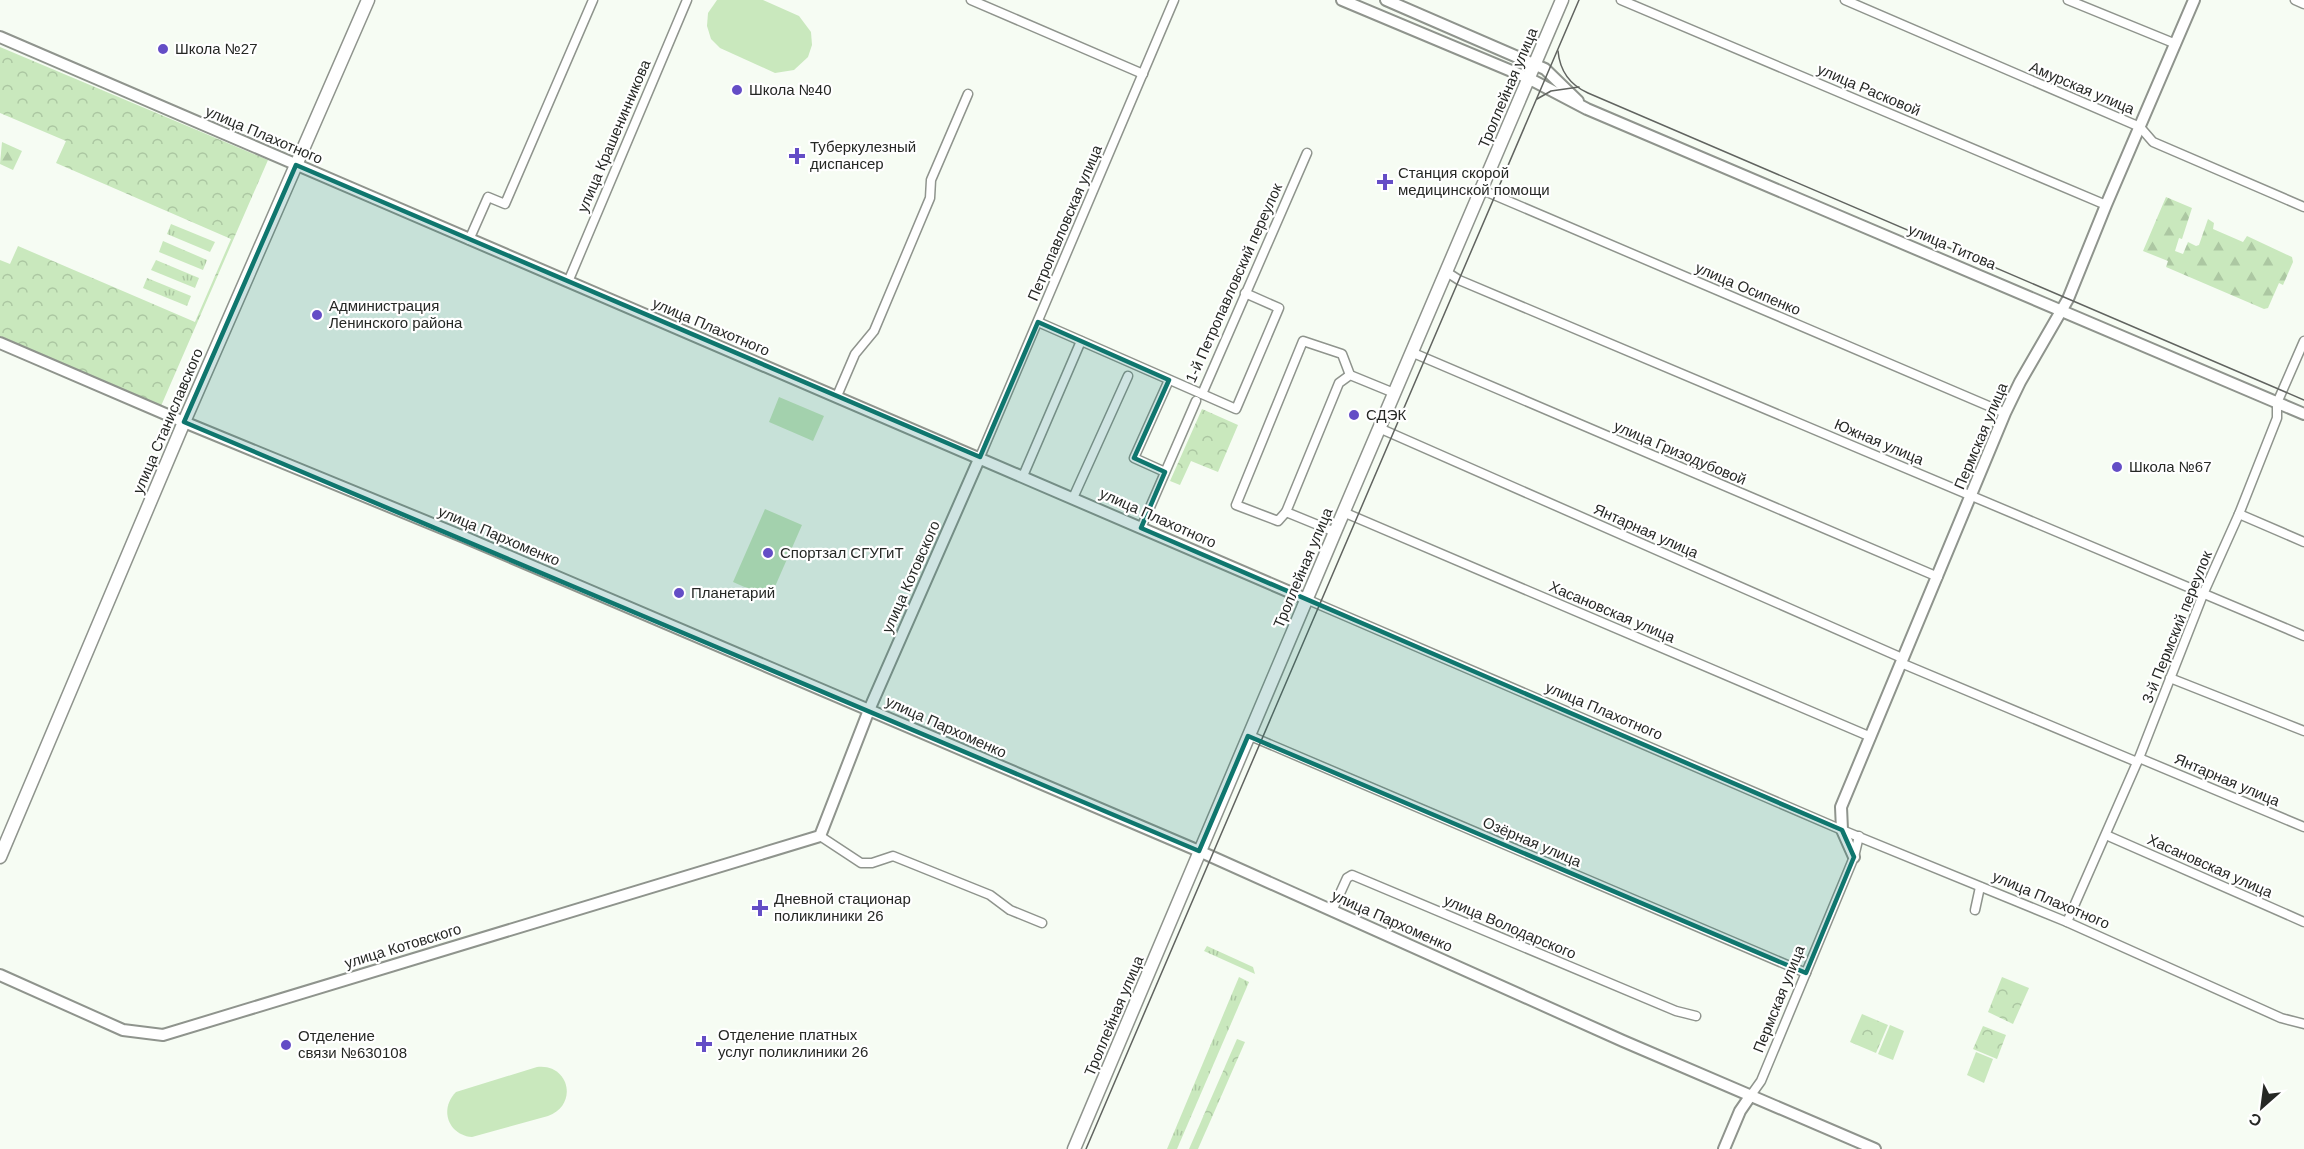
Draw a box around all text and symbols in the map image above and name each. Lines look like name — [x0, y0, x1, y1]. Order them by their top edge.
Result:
street label: Троллейная улица — [1475, 24, 1541, 151]
place label: Школа №27 — [175, 40, 258, 57]
marker: Школа №27 — [156, 42, 170, 56]
street label: улица Крашенинникова — [574, 56, 654, 215]
street label: Амурская улица — [2027, 58, 2138, 118]
street label: улица Расковой — [1815, 60, 1923, 119]
place label: Школа №40 — [749, 81, 832, 98]
marker: Школа №40 — [730, 83, 744, 97]
street label: улица Плахотного — [203, 102, 325, 167]
place label: Туберкулезный диспансер — [810, 138, 916, 172]
street label: Петропавловская улица — [1024, 142, 1105, 303]
marker: Туберкулезный диспансер — [788, 147, 806, 165]
place label: Станция скорой медицинской помощи — [1398, 164, 1550, 198]
marker: Станция скорой медицинской помощи — [1376, 173, 1394, 191]
street label: 1-й Петропавловский переулок — [1182, 180, 1285, 385]
street label: улица Титова — [1906, 220, 1999, 273]
street label: улица Осипенко — [1693, 259, 1803, 318]
street label: улица Плахотного — [650, 294, 772, 359]
place label: Администрация Ленинского района — [329, 297, 463, 331]
marker: Администрация Ленинского района — [310, 308, 324, 322]
street label: улица Станиславского — [129, 345, 206, 496]
street label: Пермская улица — [1950, 379, 2011, 492]
place label: СДЭК — [1366, 406, 1406, 423]
marker: СДЭК — [1347, 408, 1361, 422]
street label: Южная улица — [1832, 415, 1927, 468]
street label: улица Гризодубовой — [1612, 417, 1749, 488]
place label: Школа №67 — [2129, 458, 2212, 475]
marker: Школа №67 — [2110, 460, 2124, 474]
street label: улица Плахотного — [1097, 484, 1219, 551]
street label: Янтарная улица — [1591, 500, 1702, 561]
street label: улица Пархоменко — [436, 502, 563, 569]
street label: Троллейная улица — [1270, 504, 1336, 631]
street label: улица Котовского — [878, 518, 943, 636]
place label: Спортзал СГУГиТ — [780, 544, 904, 561]
marker: Спортзал СГУГиТ — [761, 546, 775, 560]
street label: 3-й Пермский переулок — [2138, 548, 2215, 705]
street label: Хасановская улица — [1547, 577, 1678, 646]
place label: Планетарий — [691, 584, 775, 601]
marker: Планетарий — [672, 586, 686, 600]
street label: улица Плахотного — [1543, 678, 1665, 743]
street label: улица Пархоменко — [883, 692, 1009, 761]
street label: Янтарная улица — [2172, 750, 2283, 810]
street label: Озёрная улица — [1480, 813, 1585, 870]
street label: Хасановская улица — [2145, 830, 2276, 901]
street label: улица Плахотного — [1990, 867, 2112, 932]
street label: улица Пархоменко — [1329, 886, 1455, 955]
place label: Дневной стационар поликлиники 26 — [774, 890, 911, 924]
street label: улица Володарского — [1442, 891, 1579, 962]
marker: Дневной стационар поликлиники 26 — [751, 899, 769, 917]
street label: улица Котовского — [342, 920, 463, 971]
street label: Пермская улица — [1749, 942, 1808, 1055]
street label: Троллейная улица — [1081, 952, 1147, 1079]
place label: Отделение платных услуг поликлиники 26 — [718, 1026, 868, 1060]
place label: Отделение связи №630108 — [298, 1027, 407, 1061]
marker: Отделение платных услуг поликлиники 26 — [695, 1035, 713, 1053]
marker: Отделение связи №630108 — [279, 1038, 293, 1052]
north arrow — [2232, 1077, 2292, 1137]
text: С — [2246, 1109, 2264, 1130]

